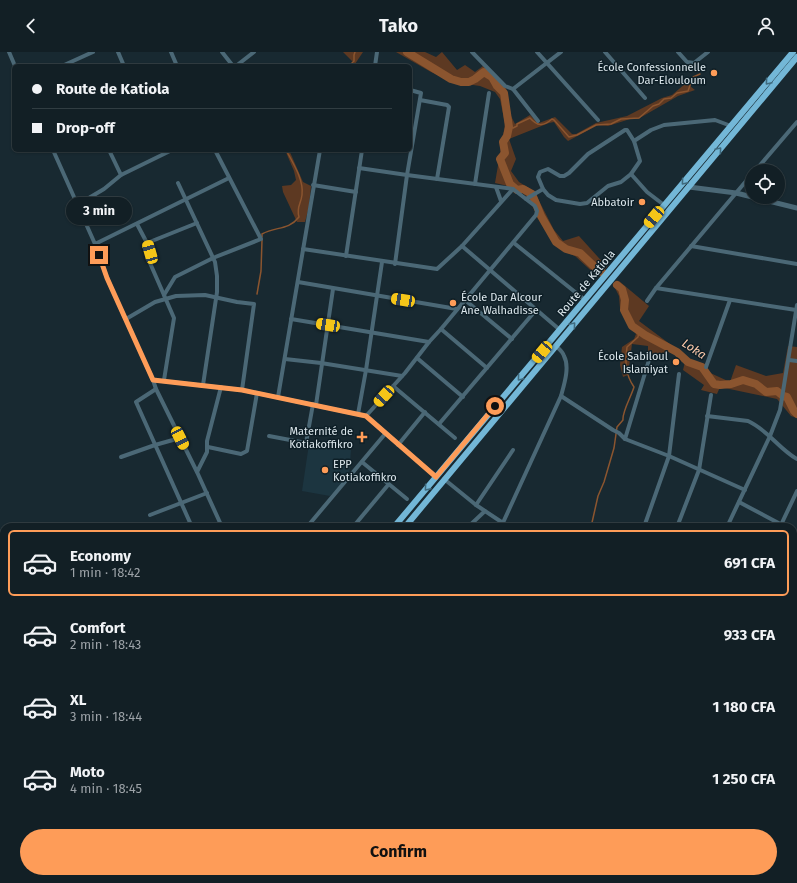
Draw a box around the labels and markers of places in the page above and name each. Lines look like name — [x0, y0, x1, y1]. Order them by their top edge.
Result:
place label: École Confessionnelle Dar-Elouloum — [597, 60, 706, 87]
marker: École Confessionnelle Dar-Elouloum — [709, 68, 719, 78]
place label: Abbatoir — [591, 196, 635, 209]
marker: Abbatoir — [637, 197, 647, 207]
place label: École Dar Alcour Ane Walhadisse — [461, 290, 543, 317]
marker: École Dar Alcour Ane Walhadisse — [448, 298, 458, 308]
place label: École Sabiloul Islamiyat — [598, 349, 668, 376]
marker: École Sabiloul Islamiyat — [671, 357, 681, 367]
place label: Maternité de Kotiakoffikro — [289, 425, 353, 451]
marker: Maternité de Kotiakoffikro — [356, 431, 368, 443]
place label: EPP Kotiakoffikro — [333, 458, 397, 484]
marker: EPP Kotiakoffikro — [320, 465, 330, 475]

